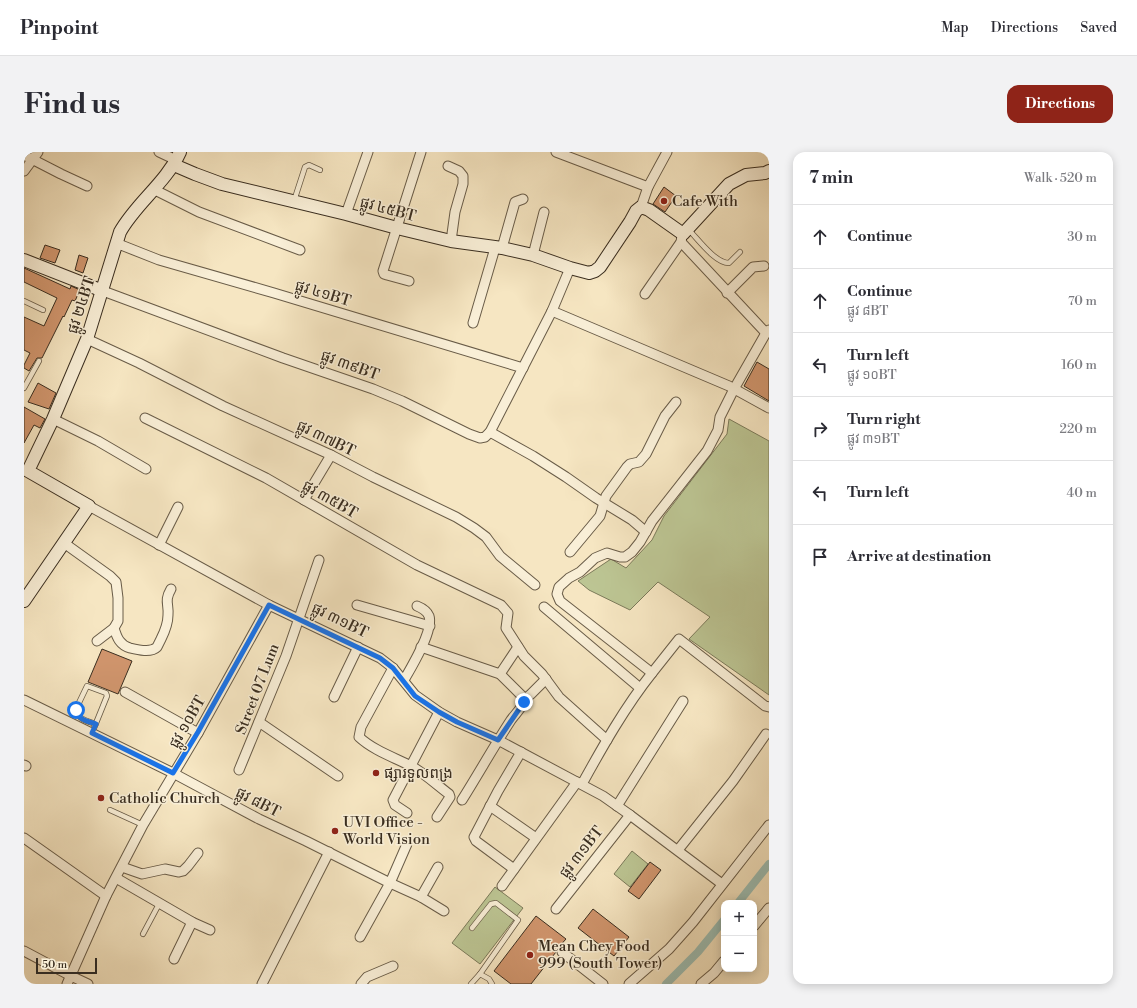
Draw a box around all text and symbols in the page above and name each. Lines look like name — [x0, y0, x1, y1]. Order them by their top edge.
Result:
text: Pinpoint — [20, 16, 99, 40]
text: Map — [941, 19, 969, 37]
text: Directions — [991, 19, 1058, 37]
text: Saved — [1080, 19, 1117, 37]
button: Directions — [1007, 85, 1113, 123]
text: Find us — [24, 87, 120, 122]
text: 7 min — [809, 167, 853, 189]
text: Walk · 520 m — [1024, 170, 1097, 186]
place label: Cafe With — [672, 192, 738, 211]
street label: ផ្លូវ ៤៥BT — [357, 193, 418, 230]
marker: Cafe With — [659, 196, 669, 206]
icon: ahead — [809, 226, 831, 248]
text: Continue — [847, 227, 912, 246]
text: 30 m — [1067, 229, 1097, 245]
street label: ផ្លូវ ២៤BT — [63, 274, 103, 337]
street label: ផ្លូវ ៤១BT — [292, 276, 353, 314]
text: Continue — [847, 282, 912, 301]
icon: ahead — [809, 290, 831, 312]
text: 70 m — [1068, 293, 1097, 309]
text: ផ្លូវ ៨BT — [847, 303, 889, 319]
street label: ផ្លូវ ៣៩BT — [317, 346, 382, 388]
text: Turn left — [847, 346, 909, 365]
icon: left — [809, 354, 831, 376]
text: 160 m — [1061, 357, 1097, 373]
text: ផ្លូវ ១០BT — [847, 367, 897, 383]
text: Turn right — [847, 410, 921, 429]
street label: ផ្លូវ ៣៧BT — [292, 416, 359, 464]
icon: right — [809, 418, 831, 440]
text: 220 m — [1059, 421, 1097, 437]
text: ផ្លូវ ៣១BT — [847, 431, 900, 447]
street label: ផ្លូវ ៣៥BT — [297, 476, 361, 526]
icon: left — [809, 482, 831, 504]
text: Turn left — [847, 483, 909, 502]
text: 40 m — [1067, 485, 1097, 501]
icon: arrive — [809, 546, 831, 568]
text: Arrive at destination — [847, 547, 991, 566]
street label: ផ្លូវ ៣១BT — [307, 599, 372, 646]
street label: Street 07 Lum — [231, 641, 284, 737]
street label: ផ្លូវ ១០BT — [165, 692, 213, 754]
route end — [515, 693, 533, 711]
route start — [67, 701, 85, 719]
place label: ផ្សារទួលពង្រ — [384, 764, 453, 783]
marker: ផ្សារទួលពង្រ — [371, 768, 381, 778]
street label: ផ្លូវ ៨BT — [231, 783, 284, 825]
place label: Catholic Church — [109, 789, 220, 808]
marker: Catholic Church — [96, 793, 106, 803]
place label: UVI Office - World Vision — [342, 813, 430, 849]
street label: ផ្លូវ ៣១BT — [555, 822, 611, 884]
marker: UVI Office - World Vision — [330, 826, 340, 836]
map controls — [721, 900, 757, 972]
button: + — [721, 900, 757, 936]
button: − — [721, 936, 757, 972]
place label: Mean Chey Food 999 (South Tower) — [538, 937, 662, 973]
marker: Mean Chey Food 999 (South Tower) — [525, 950, 535, 960]
scale bar — [36, 956, 97, 975]
text: 50 m — [42, 958, 67, 972]

